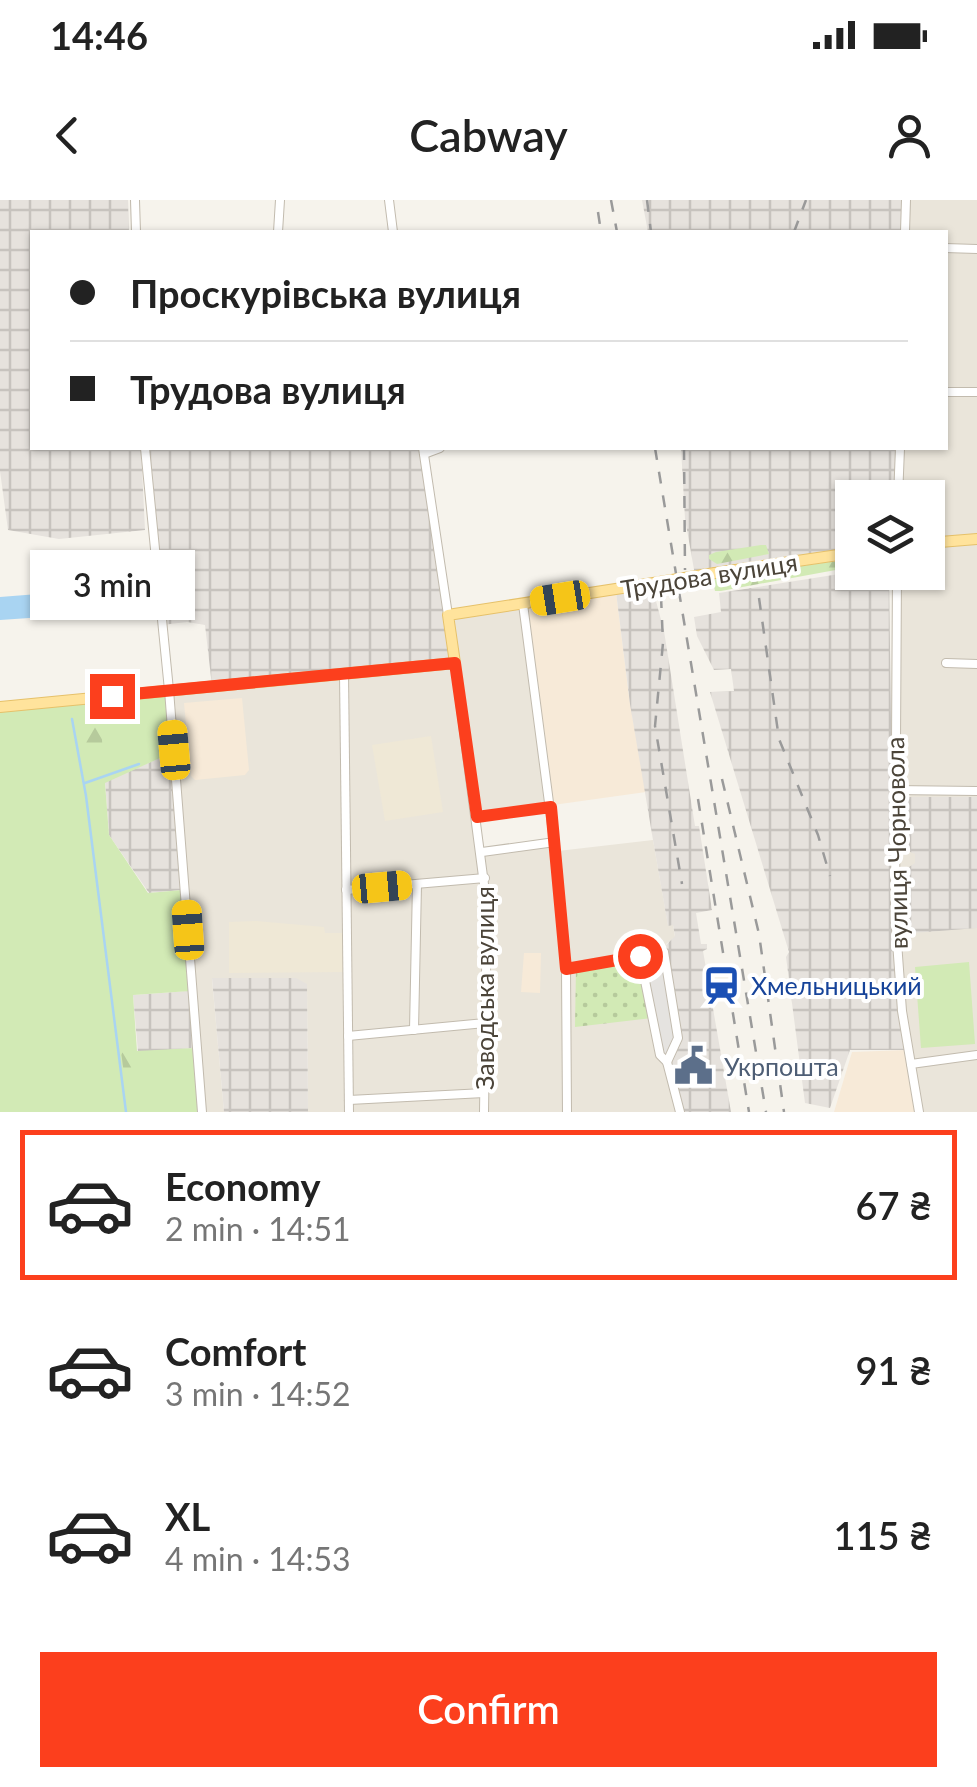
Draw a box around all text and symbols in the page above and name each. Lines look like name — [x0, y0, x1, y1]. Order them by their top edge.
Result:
text: 14:46 — [50, 12, 148, 58]
icon: back — [40, 108, 95, 163]
text: Cabway — [409, 108, 568, 162]
icon: person — [882, 108, 937, 163]
text: Проскурівська вулиця — [130, 270, 521, 316]
text: Трудова вулиця — [130, 366, 406, 412]
map controls — [835, 480, 945, 590]
button: layers — [835, 480, 945, 590]
street label: Трудова вулиця — [619, 546, 799, 604]
callout: 3 min — [29, 551, 194, 621]
text: 3 min — [73, 565, 152, 604]
car — [528, 578, 592, 618]
route end — [90, 674, 135, 719]
car — [156, 719, 192, 781]
street label: вулиця Чорновола — [879, 737, 913, 949]
car — [351, 869, 413, 905]
street label: Заводська вулиця — [469, 886, 499, 1090]
car — [171, 899, 205, 961]
route start — [618, 934, 663, 979]
station icon: Хмельницький — [700, 964, 742, 1006]
place label: Хмельницький — [751, 970, 922, 1000]
public building icon: Укрпошта — [673, 1045, 715, 1087]
place label: Укрпошта — [724, 1051, 839, 1081]
icon: car — [45, 1160, 135, 1250]
text: Economy — [165, 1163, 320, 1209]
text: 67 ₴ — [855, 1182, 932, 1228]
text: 2 min · 14:51 — [165, 1209, 351, 1248]
icon: car — [45, 1325, 135, 1415]
text: Comfort — [165, 1328, 306, 1374]
text: 91 ₴ — [855, 1347, 932, 1393]
text: 3 min · 14:52 — [165, 1374, 351, 1413]
icon: car — [45, 1490, 135, 1580]
text: XL — [165, 1493, 210, 1539]
text: 115 ₴ — [833, 1512, 932, 1558]
text: 4 min · 14:53 — [165, 1539, 351, 1578]
button: Confirm — [40, 1652, 937, 1767]

